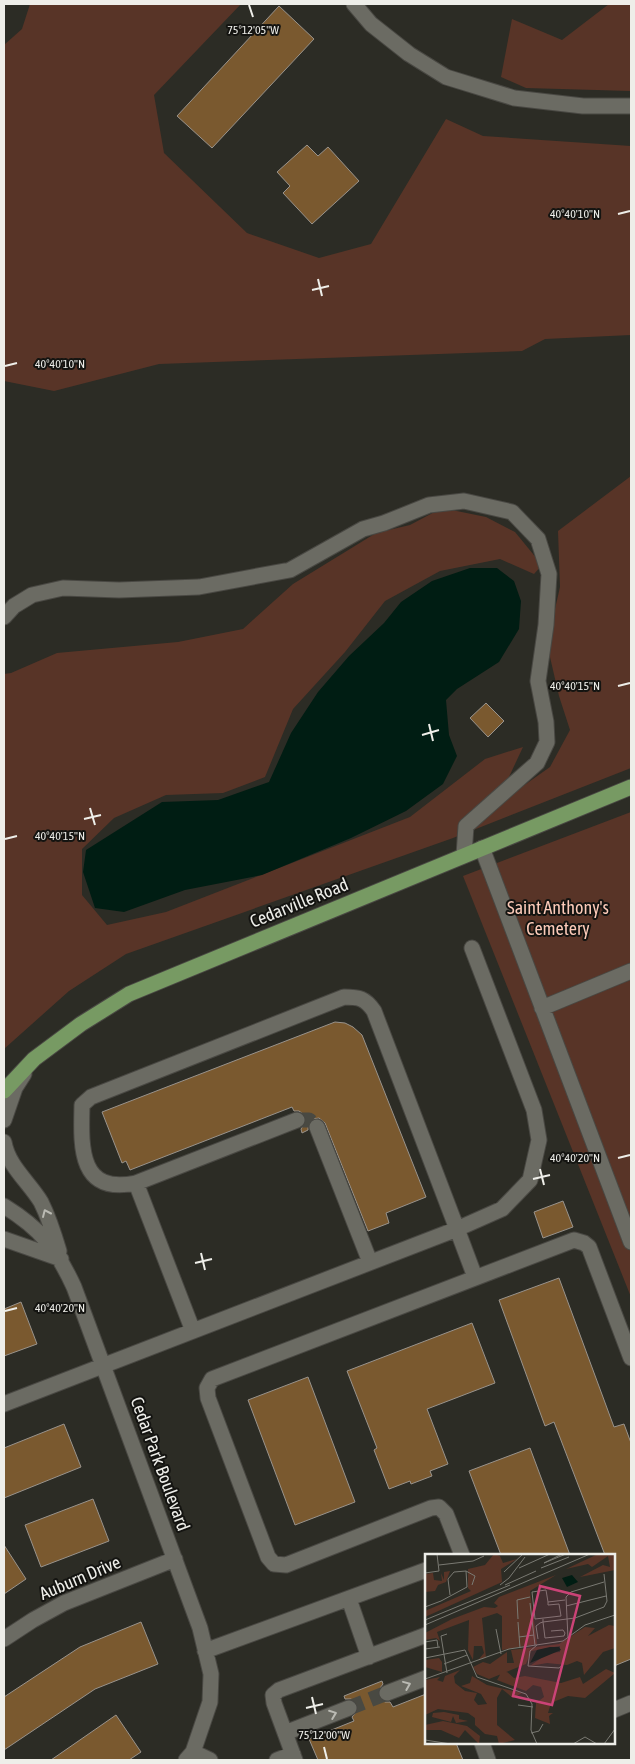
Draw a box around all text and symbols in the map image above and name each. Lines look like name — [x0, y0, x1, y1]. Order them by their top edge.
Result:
text: 75°12'05"W — [227, 23, 279, 37]
text: 40°40'10"N — [550, 207, 600, 221]
text: 40°40'10"N — [35, 357, 85, 371]
text: 40°40'15"N — [550, 679, 600, 693]
text: 40°40'15"N — [35, 829, 85, 843]
street label: Cedarville Road — [247, 873, 351, 932]
park label: Saint Anthony's Cemetery — [507, 897, 609, 939]
text: 40°40'20"N — [550, 1151, 600, 1165]
one-way arrow — [41, 1209, 52, 1218]
text: 40°40'20"N — [35, 1301, 85, 1315]
street label: Cedar Park Boulevard — [126, 1394, 194, 1534]
street label: Auburn Drive — [36, 1551, 124, 1604]
inset map — [425, 1554, 615, 1744]
one-way arrow — [402, 1681, 410, 1691]
one-way arrow — [328, 1710, 337, 1721]
text: 75°12'00"W — [298, 1728, 350, 1742]

